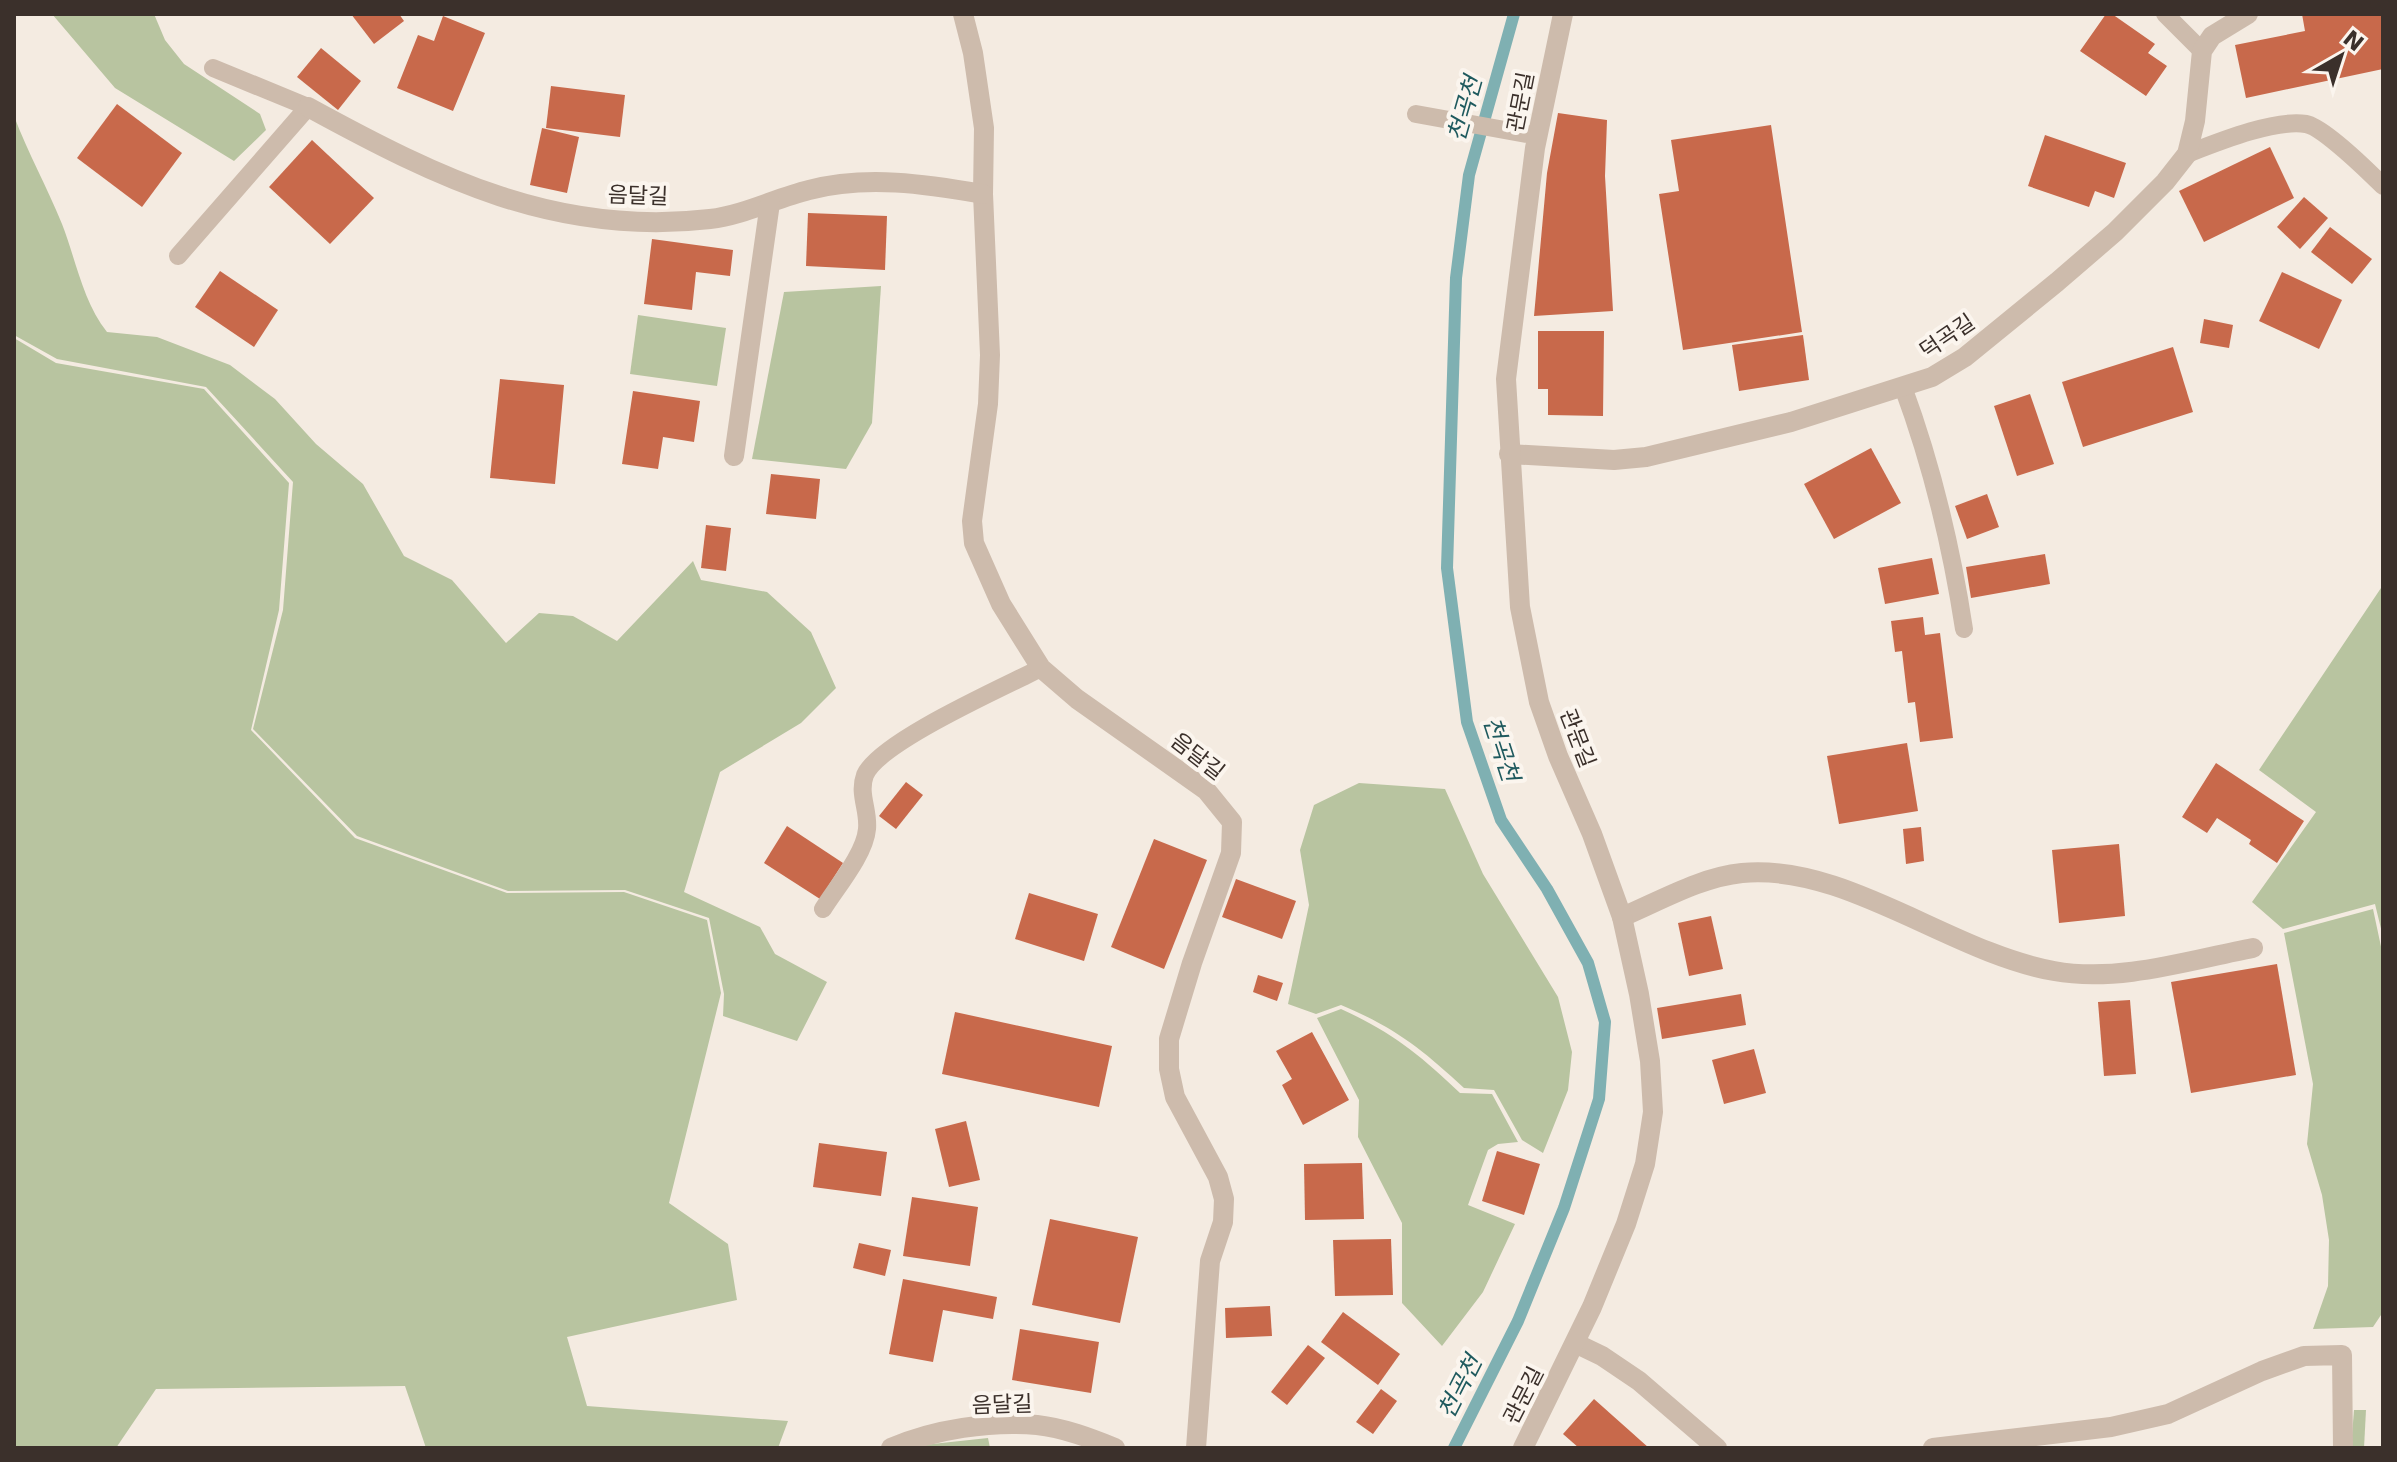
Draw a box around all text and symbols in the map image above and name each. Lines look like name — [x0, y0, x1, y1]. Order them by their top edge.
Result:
north arrow — [2301, 16, 2381, 96]
text: N — [2338, 25, 2368, 56]
street label: 관문길 — [1502, 70, 1539, 134]
water label: 천곡천 — [1442, 71, 1488, 145]
street label: 음달길 — [607, 182, 669, 209]
street label: 덕곡길 — [1915, 309, 1979, 364]
street label: 관문길 — [1555, 705, 1600, 771]
water label: 천곡천 — [1477, 713, 1525, 788]
street label: 음달길 — [1166, 728, 1229, 785]
water label: 천곡천 — [1432, 1349, 1489, 1423]
street label: 관문길 — [1499, 1362, 1548, 1428]
street label: 음달길 — [971, 1391, 1033, 1418]

